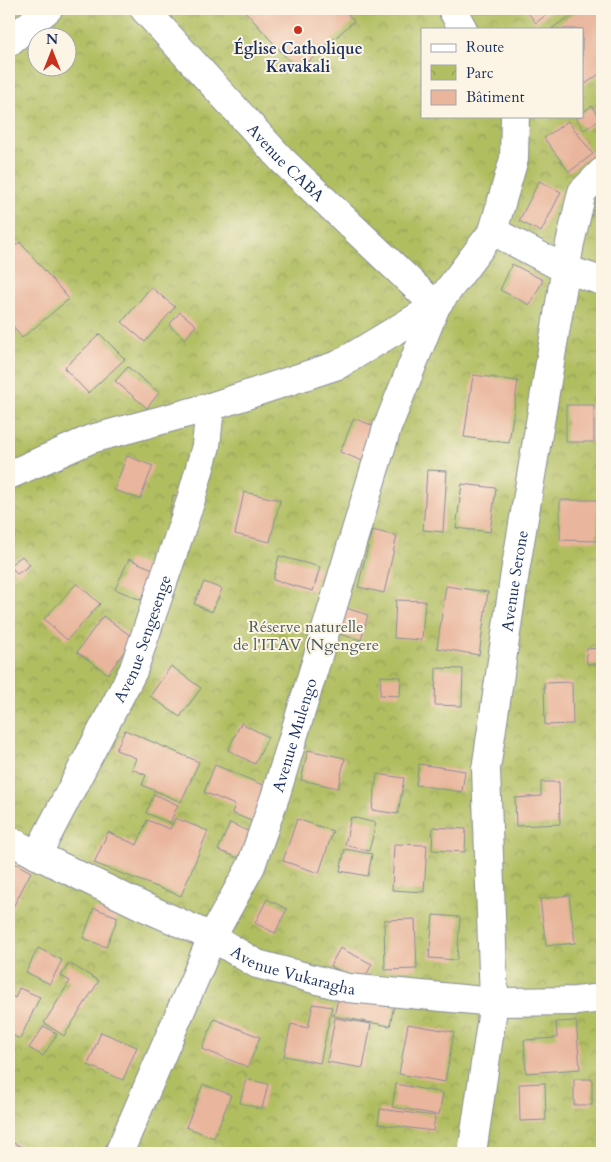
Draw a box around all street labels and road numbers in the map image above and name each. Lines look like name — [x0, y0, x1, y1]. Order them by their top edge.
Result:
street label: Avenue CABA — [242, 119, 330, 207]
street label: Avenue Serone — [496, 529, 534, 633]
street label: Avenue Sengesenge — [108, 572, 177, 707]
street label: Avenue Mulengo — [267, 675, 323, 795]
street label: Avenue Vukaragha — [227, 941, 356, 1001]

